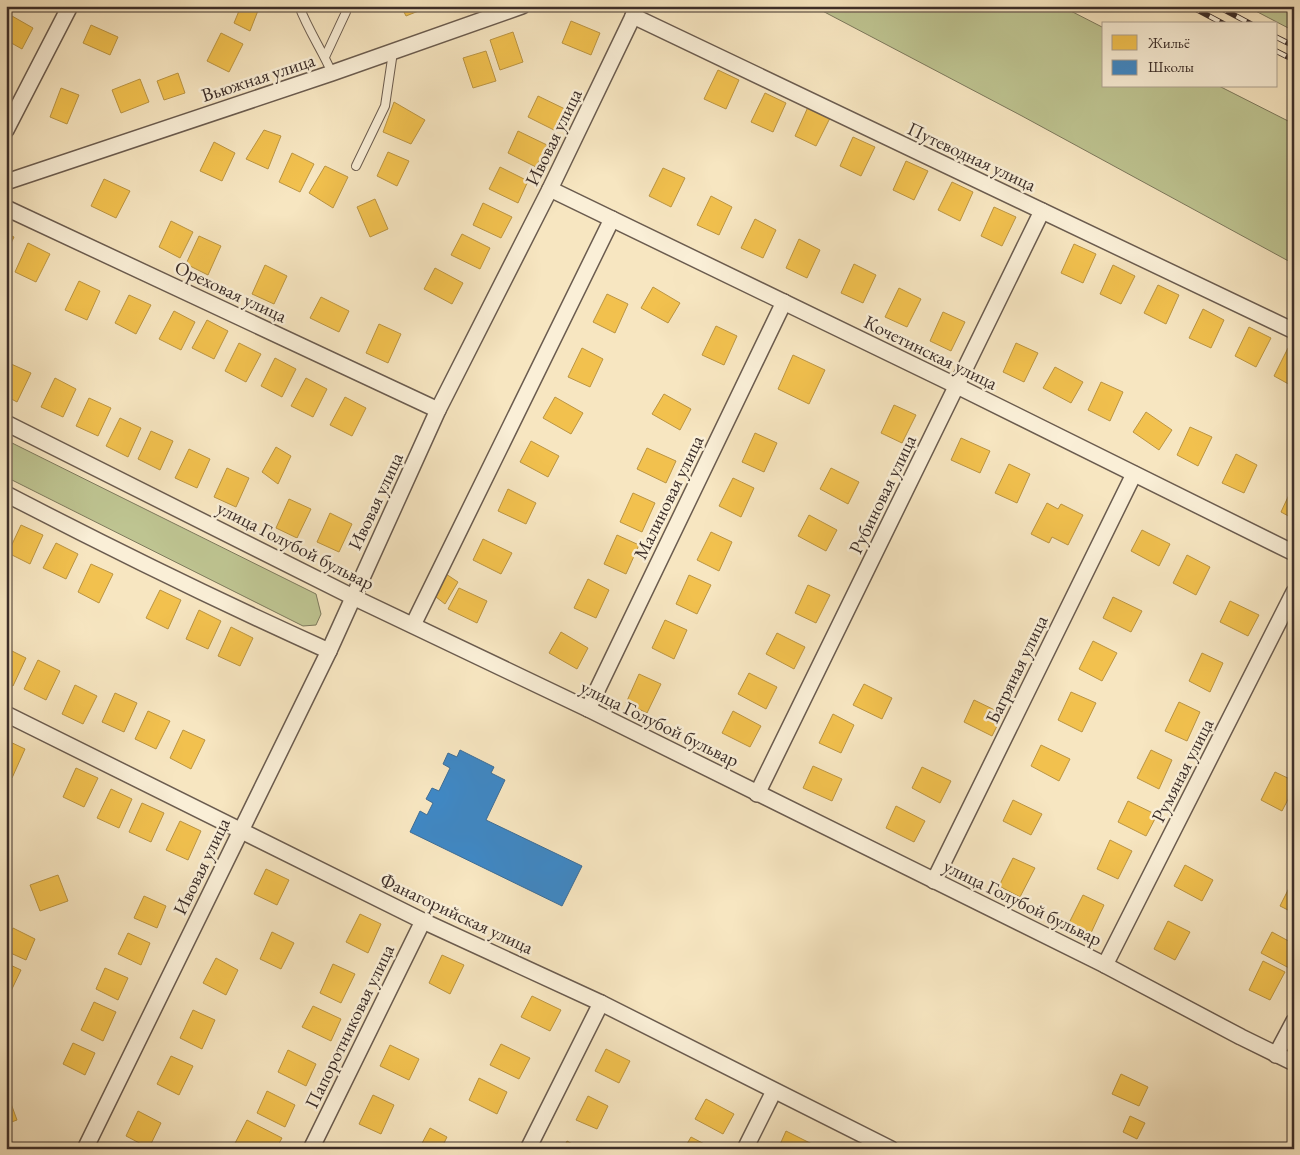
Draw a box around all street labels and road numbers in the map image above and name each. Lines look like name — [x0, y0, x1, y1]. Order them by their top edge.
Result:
street label: Вьюжная улица — [198, 47, 319, 108]
street label: Ивовая улица — [519, 84, 588, 190]
street label: Путеводная улица — [904, 116, 1040, 197]
street label: Ореховая улица — [171, 255, 291, 328]
street label: Кочетинская улица — [860, 309, 1002, 396]
street label: Рубиновая улица — [843, 430, 922, 558]
street label: Малиновая улица — [628, 431, 709, 563]
street label: Ивовая улица — [342, 448, 409, 554]
street label: улица Голубой бульвар — [213, 495, 379, 596]
street label: Багряная улица — [979, 610, 1054, 728]
street label: улица Голубой бульвар — [576, 674, 743, 773]
street label: Румяная улица — [1146, 714, 1219, 826]
street label: Ивовая улица — [167, 813, 236, 919]
street label: улица Голубой бульвар — [939, 853, 1106, 952]
street label: Фанагорийская улица — [376, 867, 538, 960]
street label: Папоротниковая улица — [299, 940, 400, 1112]

